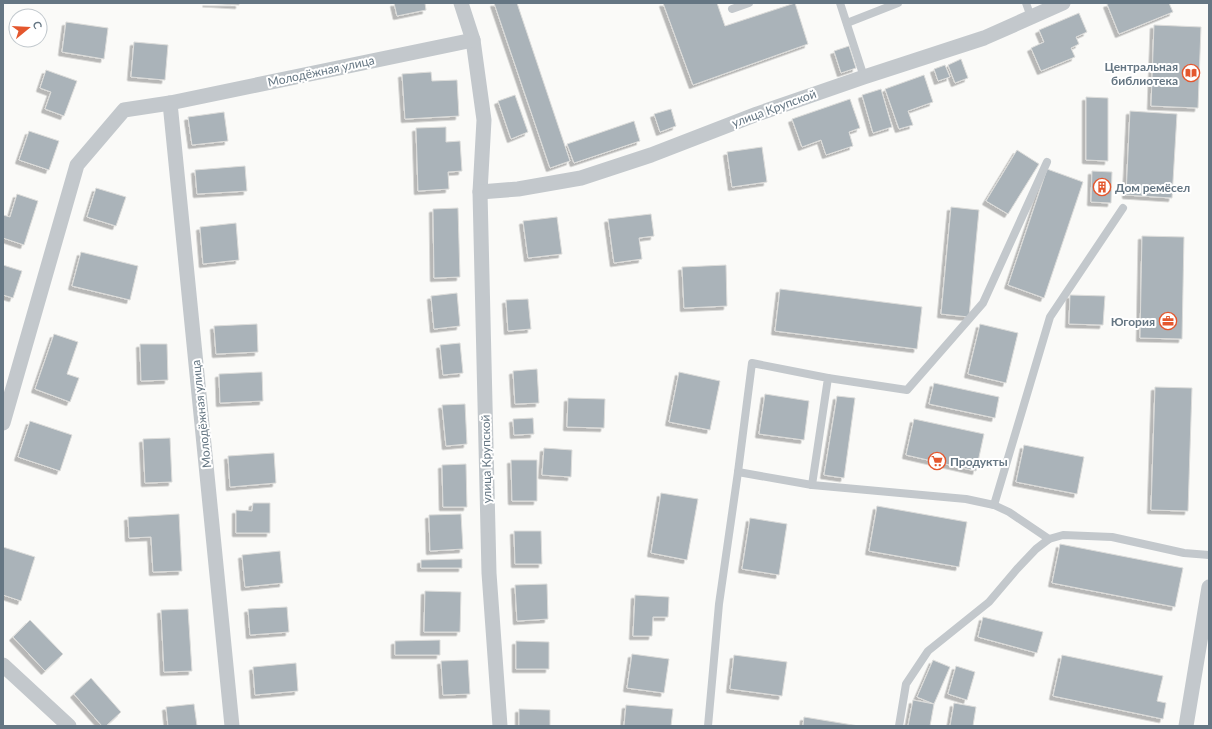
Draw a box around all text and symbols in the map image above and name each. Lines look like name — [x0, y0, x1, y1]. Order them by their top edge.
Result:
north arrow — [8, 8, 48, 48]
text: С — [31, 19, 46, 31]
street label: Молодёжная улица — [266, 52, 376, 90]
place label: Центральная библиотека — [1104, 59, 1178, 88]
library icon: Центральная библиотека — [1181, 63, 1201, 83]
street label: улица Крупской — [730, 86, 818, 130]
building icon: Дом ремёсел — [1092, 177, 1112, 197]
place label: Дом ремёсел — [1115, 180, 1190, 195]
office icon: Югория — [1158, 311, 1178, 331]
place label: Югория — [1111, 314, 1155, 329]
street label: Молодёжная улица — [188, 359, 214, 469]
street label: улица Крупской — [478, 414, 494, 503]
supermarket icon: Продукты — [927, 451, 947, 471]
place label: Продукты — [950, 454, 1008, 469]

